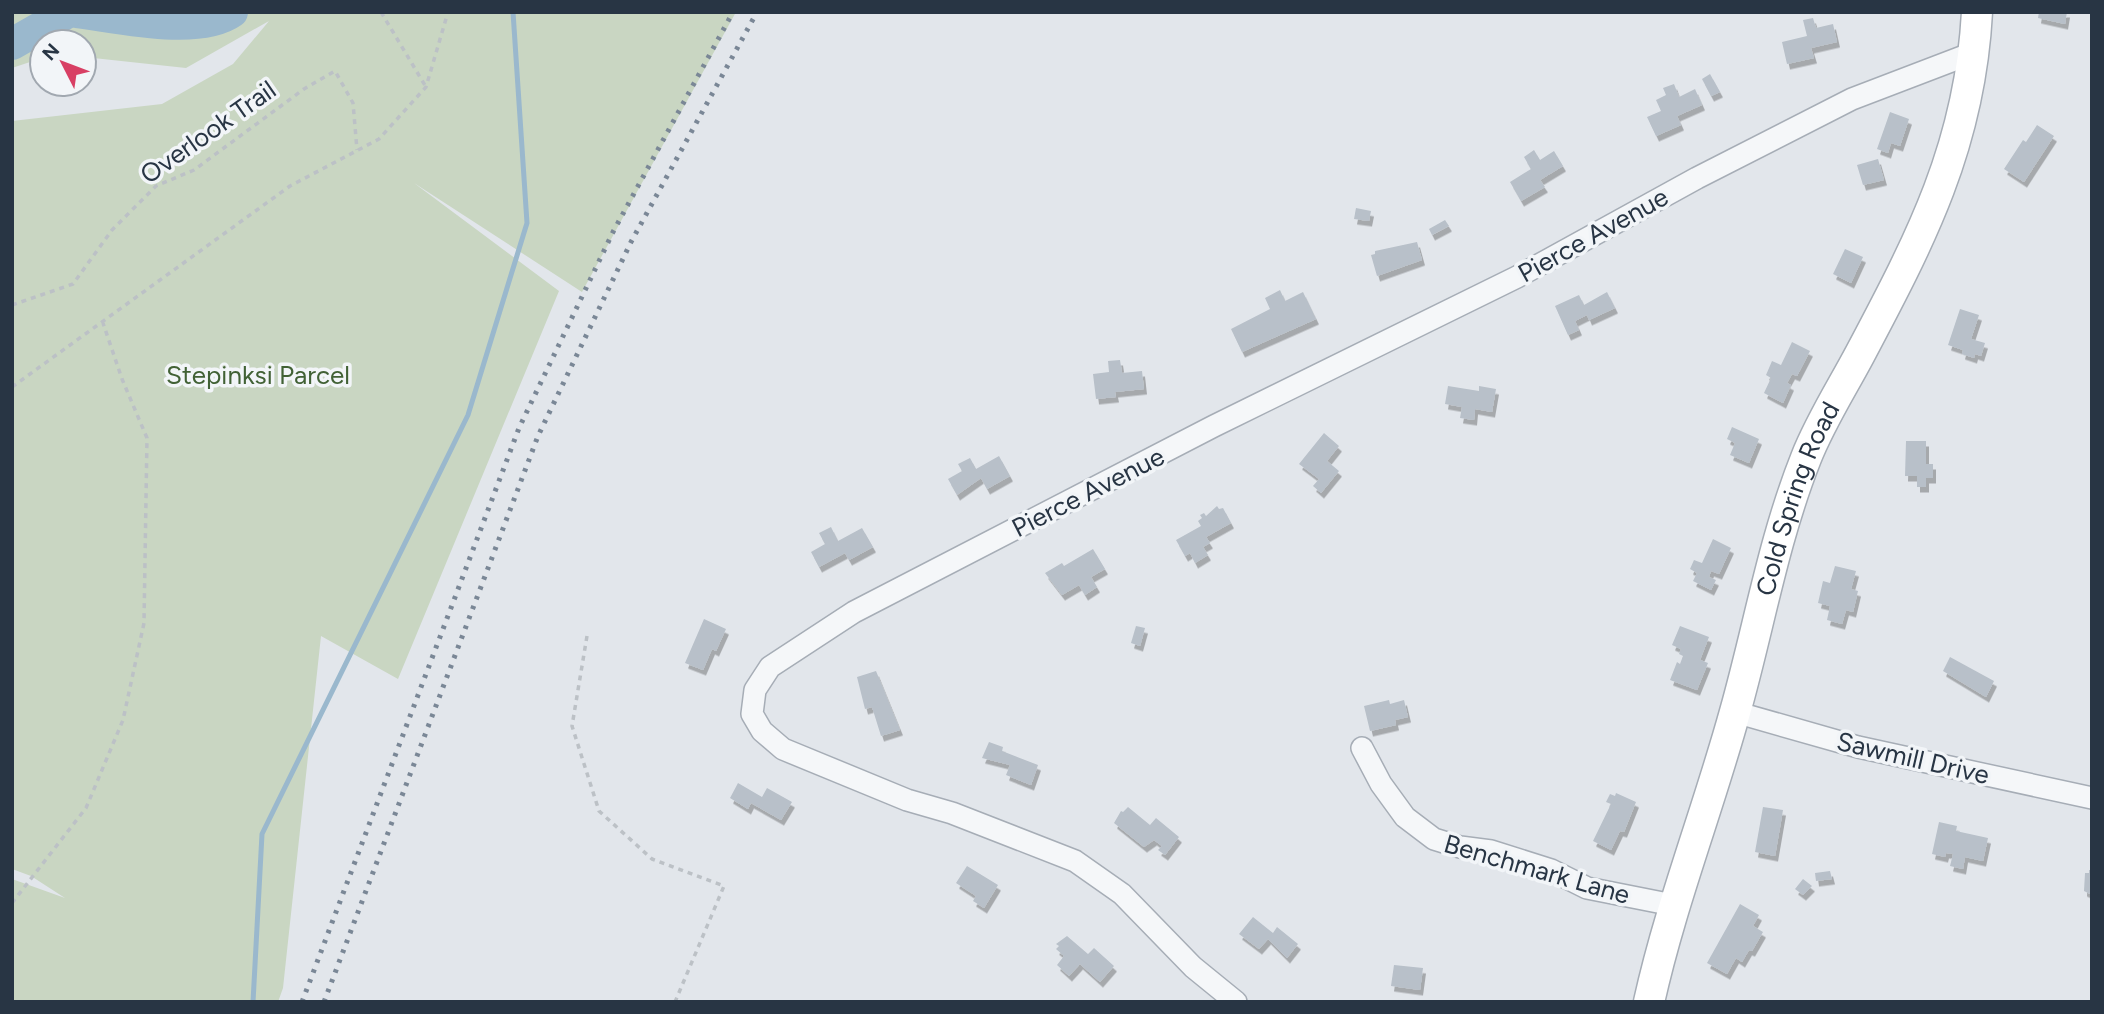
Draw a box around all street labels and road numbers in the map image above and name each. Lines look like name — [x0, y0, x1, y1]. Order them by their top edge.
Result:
street label: Overlook Trail — [134, 74, 282, 190]
street label: Pierce Avenue — [1512, 181, 1674, 289]
street label: Cold Spring Road — [1749, 396, 1846, 599]
street label: Pierce Avenue — [1006, 440, 1170, 544]
street label: Sawmill Drive — [1834, 725, 1992, 791]
street label: Benchmark Lane — [1440, 827, 1634, 911]

